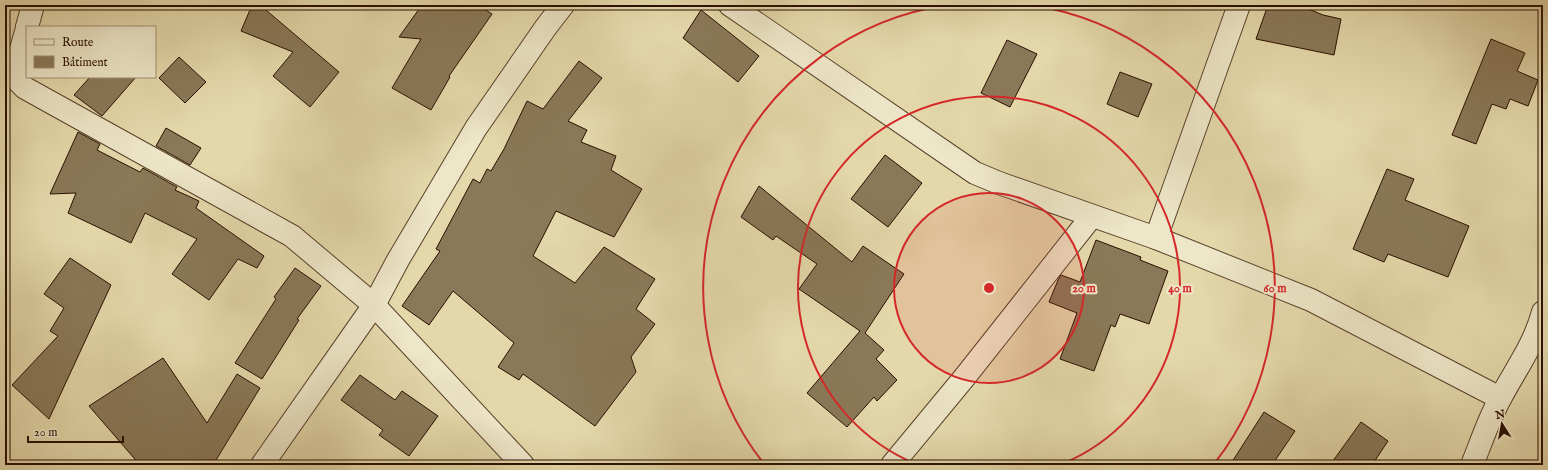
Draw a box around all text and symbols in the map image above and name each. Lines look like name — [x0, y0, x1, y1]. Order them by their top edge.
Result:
legend — [26, 26, 156, 78]
text: Route — [62, 35, 94, 50]
text: Bâtiment — [62, 55, 108, 70]
centre of rings — [982, 281, 996, 295]
text: 20 m — [1072, 281, 1096, 296]
text: 40 m — [1168, 281, 1193, 296]
text: 60 m — [1264, 281, 1287, 296]
north arrow — [1482, 404, 1522, 444]
text: N — [1493, 407, 1507, 423]
scale bar — [28, 418, 123, 444]
text: 20 m — [34, 425, 57, 440]

